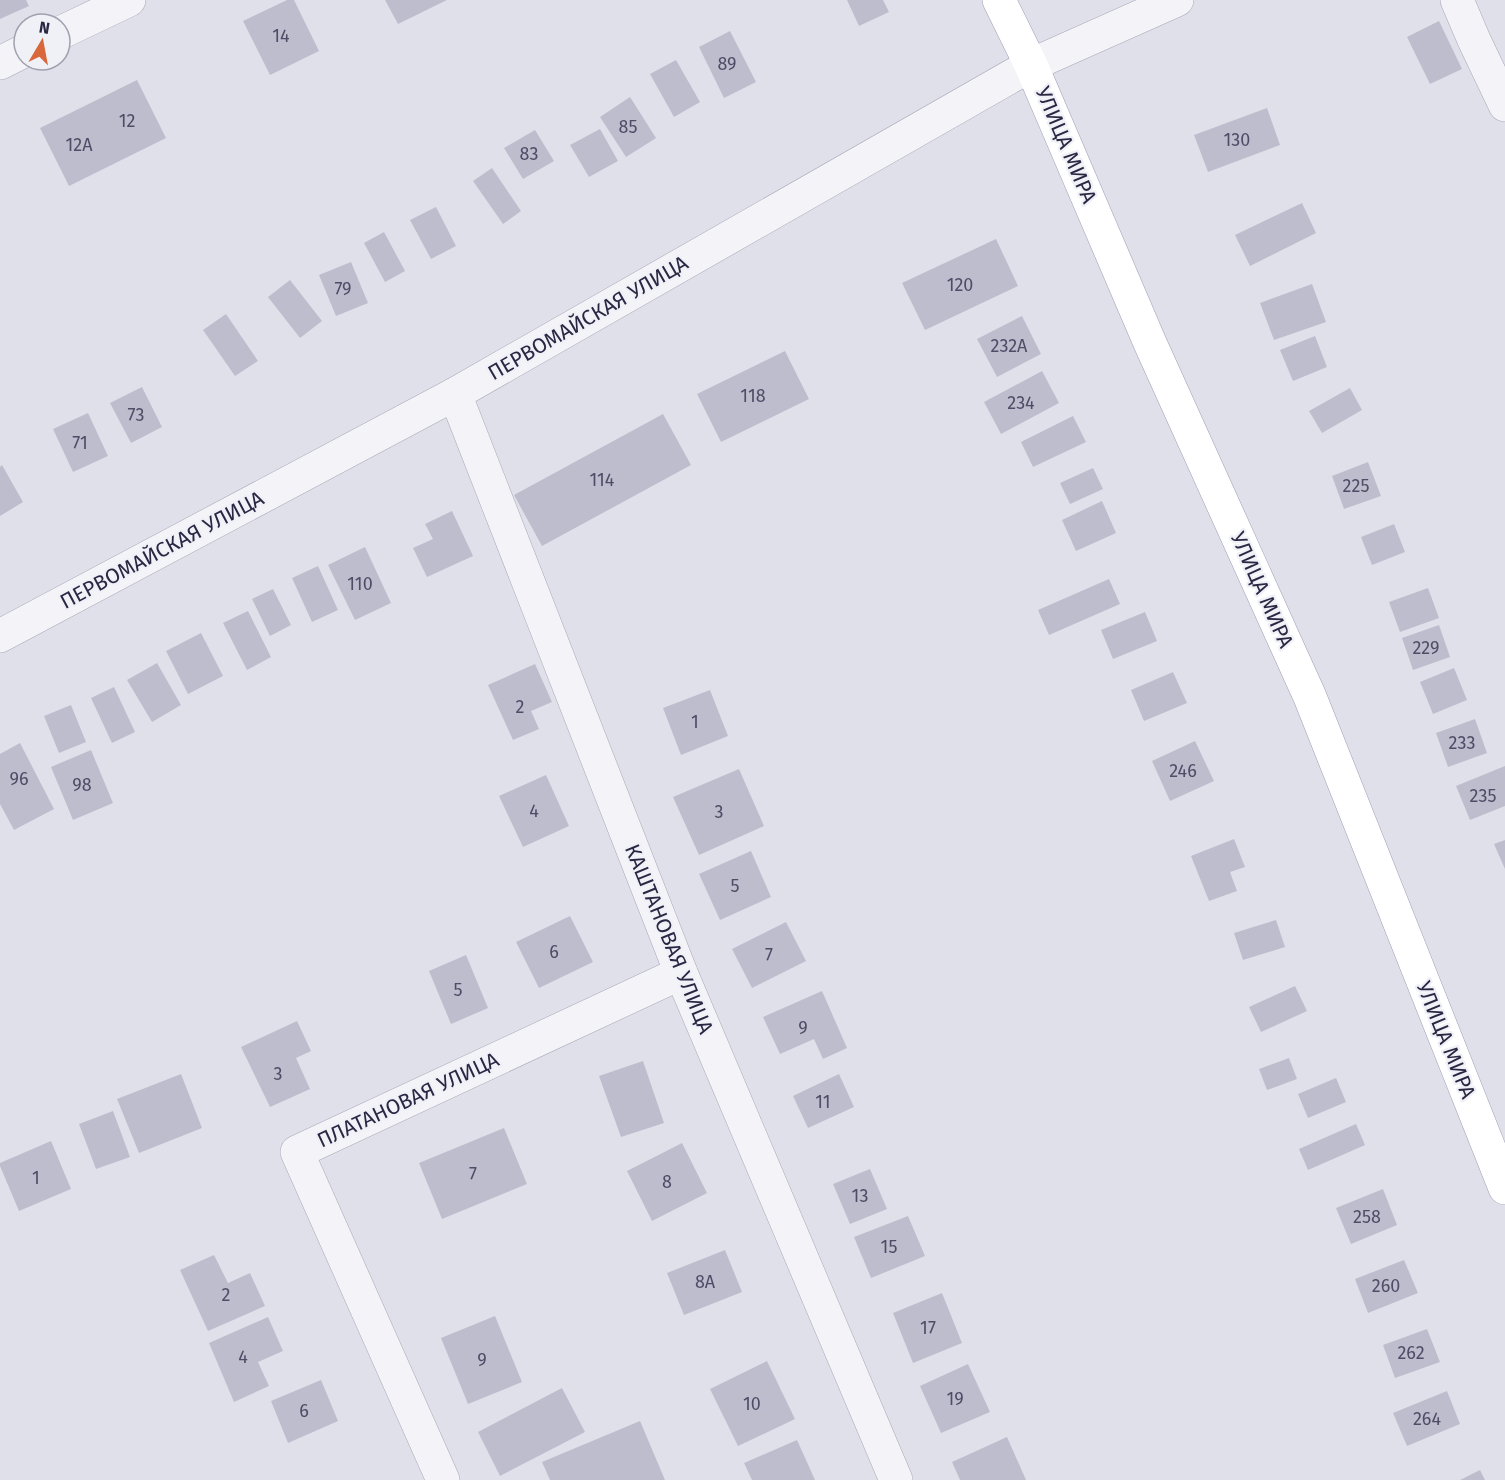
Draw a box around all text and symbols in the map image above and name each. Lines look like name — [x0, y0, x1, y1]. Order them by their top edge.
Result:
north arrow — [12, 12, 72, 72]
text: N — [38, 17, 51, 38]
house number: 14 — [272, 25, 290, 47]
house number: 89 — [717, 53, 737, 75]
street label: УЛИЦА МИРА — [1030, 83, 1102, 207]
house number: 12 — [119, 110, 135, 132]
house number: 85 — [619, 116, 637, 138]
house number: 130 — [1224, 129, 1250, 151]
house number: 12А — [65, 134, 93, 156]
house number: 83 — [520, 143, 538, 165]
street label: ПЕРВОМАЙСКАЯ УЛИЦА — [483, 250, 693, 386]
house number: 120 — [947, 274, 973, 296]
house number: 79 — [334, 278, 352, 300]
house number: 232А — [991, 335, 1028, 357]
house number: 118 — [740, 385, 766, 407]
house number: 234 — [1007, 392, 1035, 414]
house number: 73 — [128, 404, 144, 426]
house number: 71 — [72, 432, 88, 454]
house number: 114 — [590, 469, 615, 491]
house number: 225 — [1343, 475, 1369, 497]
street label: ПЕРВОМАЙСКАЯ УЛИЦА — [56, 485, 268, 615]
street label: УЛИЦА МИРА — [1225, 528, 1299, 652]
house number: 110 — [347, 573, 373, 595]
house number: 229 — [1412, 637, 1440, 659]
house number: 2 — [516, 696, 525, 718]
house number: 1 — [691, 711, 699, 733]
house number: 233 — [1449, 732, 1475, 754]
house number: 246 — [1169, 760, 1197, 782]
house number: 96 — [9, 768, 29, 790]
house number: 98 — [72, 774, 92, 796]
house number: 235 — [1470, 785, 1496, 807]
house number: 4 — [529, 800, 539, 822]
house number: 3 — [715, 801, 723, 823]
street label: КАШТАНОВАЯ УЛИЦА — [619, 840, 719, 1038]
house number: 5 — [730, 875, 740, 897]
house number: 6 — [549, 941, 559, 963]
house number: 7 — [765, 944, 773, 966]
street label: УЛИЦА МИРА — [1411, 978, 1481, 1102]
house number: 5 — [453, 979, 463, 1001]
house number: 9 — [798, 1017, 808, 1039]
street label: ПЛАТАНОВАЯ УЛИЦА — [313, 1046, 503, 1154]
house number: 3 — [274, 1063, 282, 1085]
house number: 11 — [815, 1091, 831, 1113]
house number: 7 — [469, 1163, 477, 1185]
house number: 1 — [32, 1167, 40, 1189]
house number: 8 — [662, 1171, 672, 1193]
house number: 13 — [852, 1185, 868, 1207]
house number: 258 — [1353, 1206, 1381, 1228]
house number: 15 — [881, 1236, 897, 1258]
house number: 8А — [695, 1271, 716, 1293]
house number: 260 — [1372, 1275, 1400, 1297]
house number: 2 — [222, 1284, 231, 1306]
house number: 17 — [920, 1317, 936, 1339]
house number: 262 — [1397, 1342, 1425, 1364]
house number: 4 — [238, 1346, 248, 1368]
house number: 9 — [477, 1349, 487, 1371]
house number: 19 — [946, 1388, 964, 1410]
house number: 10 — [743, 1393, 761, 1415]
house number: 6 — [299, 1400, 309, 1422]
house number: 264 — [1413, 1408, 1441, 1430]

